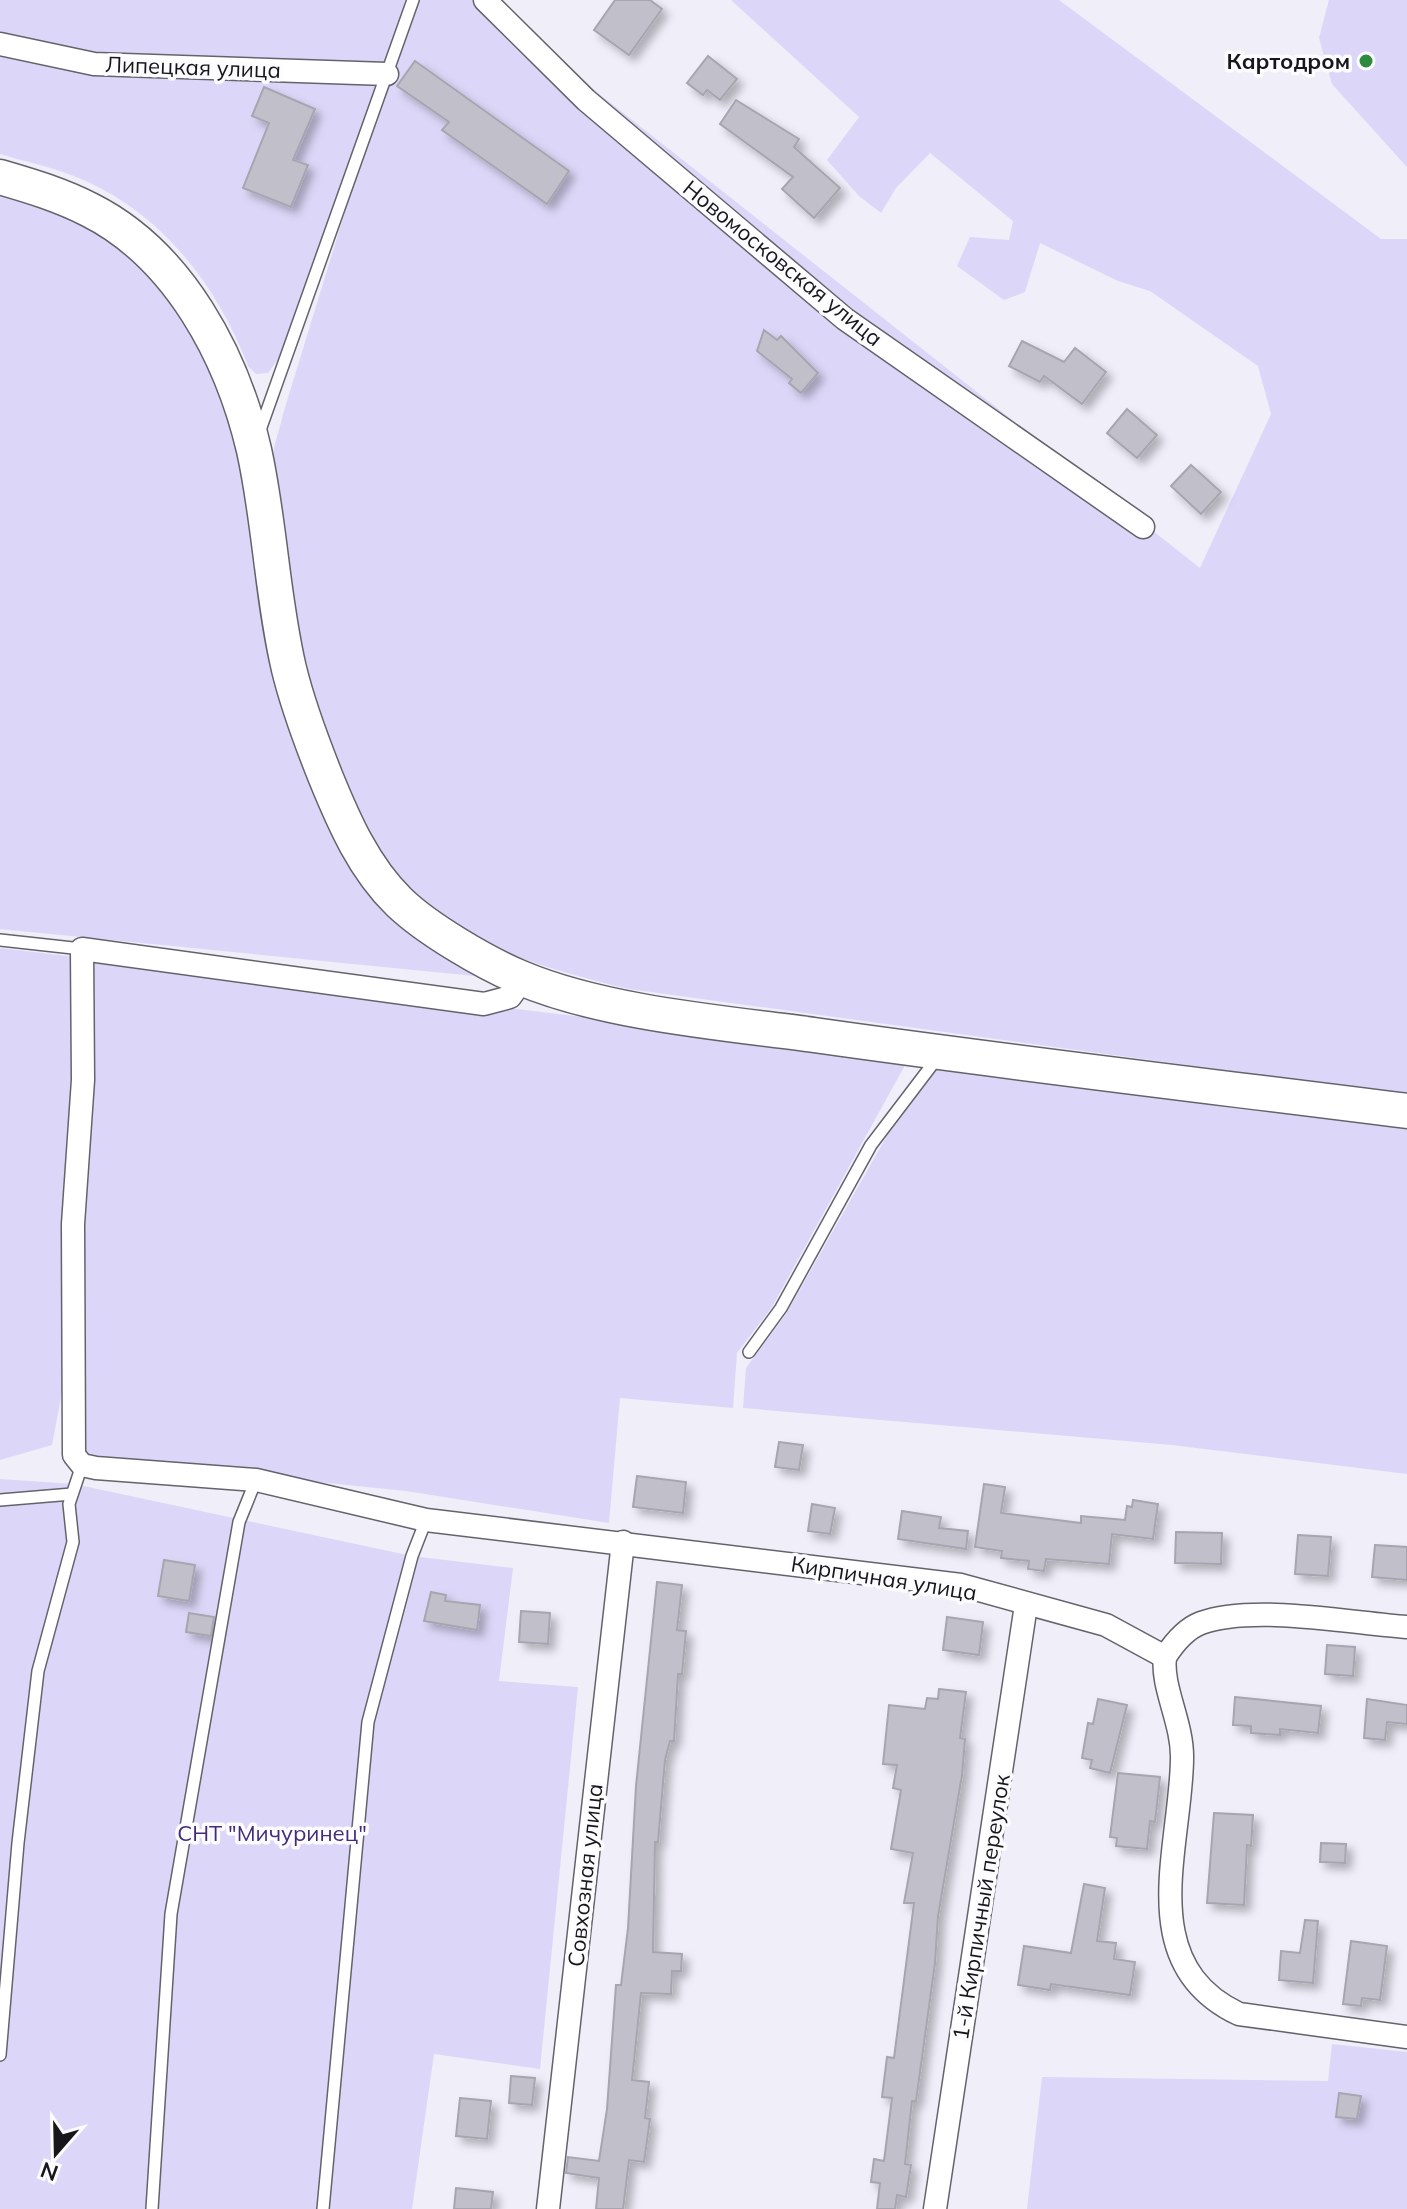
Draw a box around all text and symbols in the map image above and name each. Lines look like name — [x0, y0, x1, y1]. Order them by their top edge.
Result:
place label: Картодром — [1226, 47, 1350, 75]
street label: Липецкая улица — [105, 50, 281, 84]
marker: Картодром — [1357, 52, 1375, 70]
street label: Новомосковская улица — [678, 174, 888, 352]
street label: Кирпичная улица — [789, 1549, 979, 1607]
street label: 1-й Кирпичный переулок — [946, 1772, 1016, 2042]
street label: Совхозная улица — [561, 1782, 609, 1968]
park label: СНТ "Мичуринец" — [177, 1819, 367, 1847]
north arrow — [16, 2113, 96, 2193]
text: N — [37, 2156, 62, 2188]

